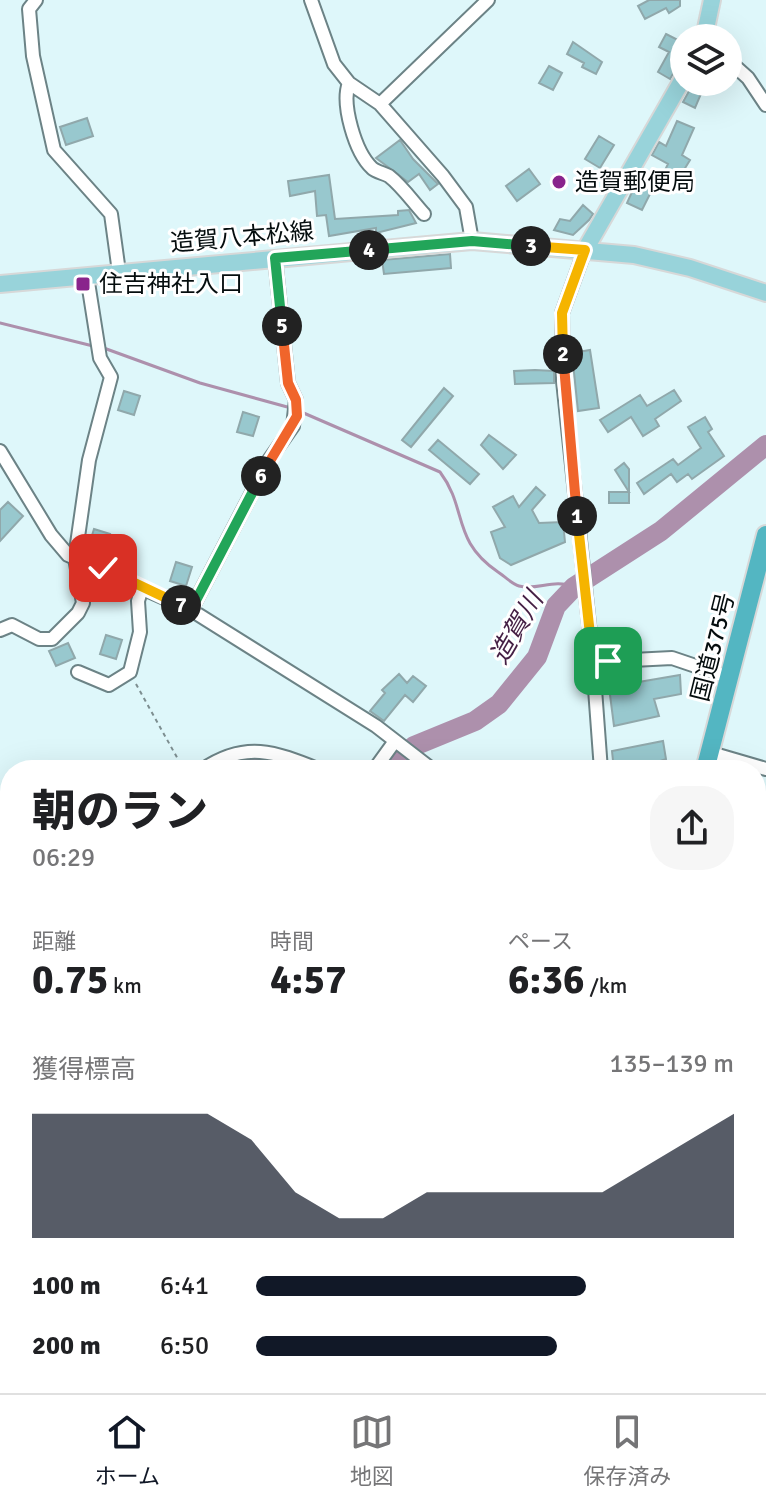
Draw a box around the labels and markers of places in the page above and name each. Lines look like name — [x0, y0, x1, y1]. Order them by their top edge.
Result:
place label: 造賀郵便局 — [575, 167, 695, 197]
marker: 造賀郵便局 — [550, 173, 568, 191]
pin: 3 — [511, 226, 551, 266]
pin: 4 — [349, 230, 389, 270]
place label: 住吉神社入口 — [99, 269, 243, 299]
marker: 住吉神社入口 — [74, 275, 92, 293]
pin: 5 — [262, 306, 302, 346]
pin: 2 — [543, 334, 583, 374]
pin: 6 — [241, 456, 281, 496]
pin: 1 — [557, 496, 597, 536]
pin — [69, 534, 137, 602]
pin: 7 — [161, 585, 201, 625]
pin — [574, 627, 642, 695]

